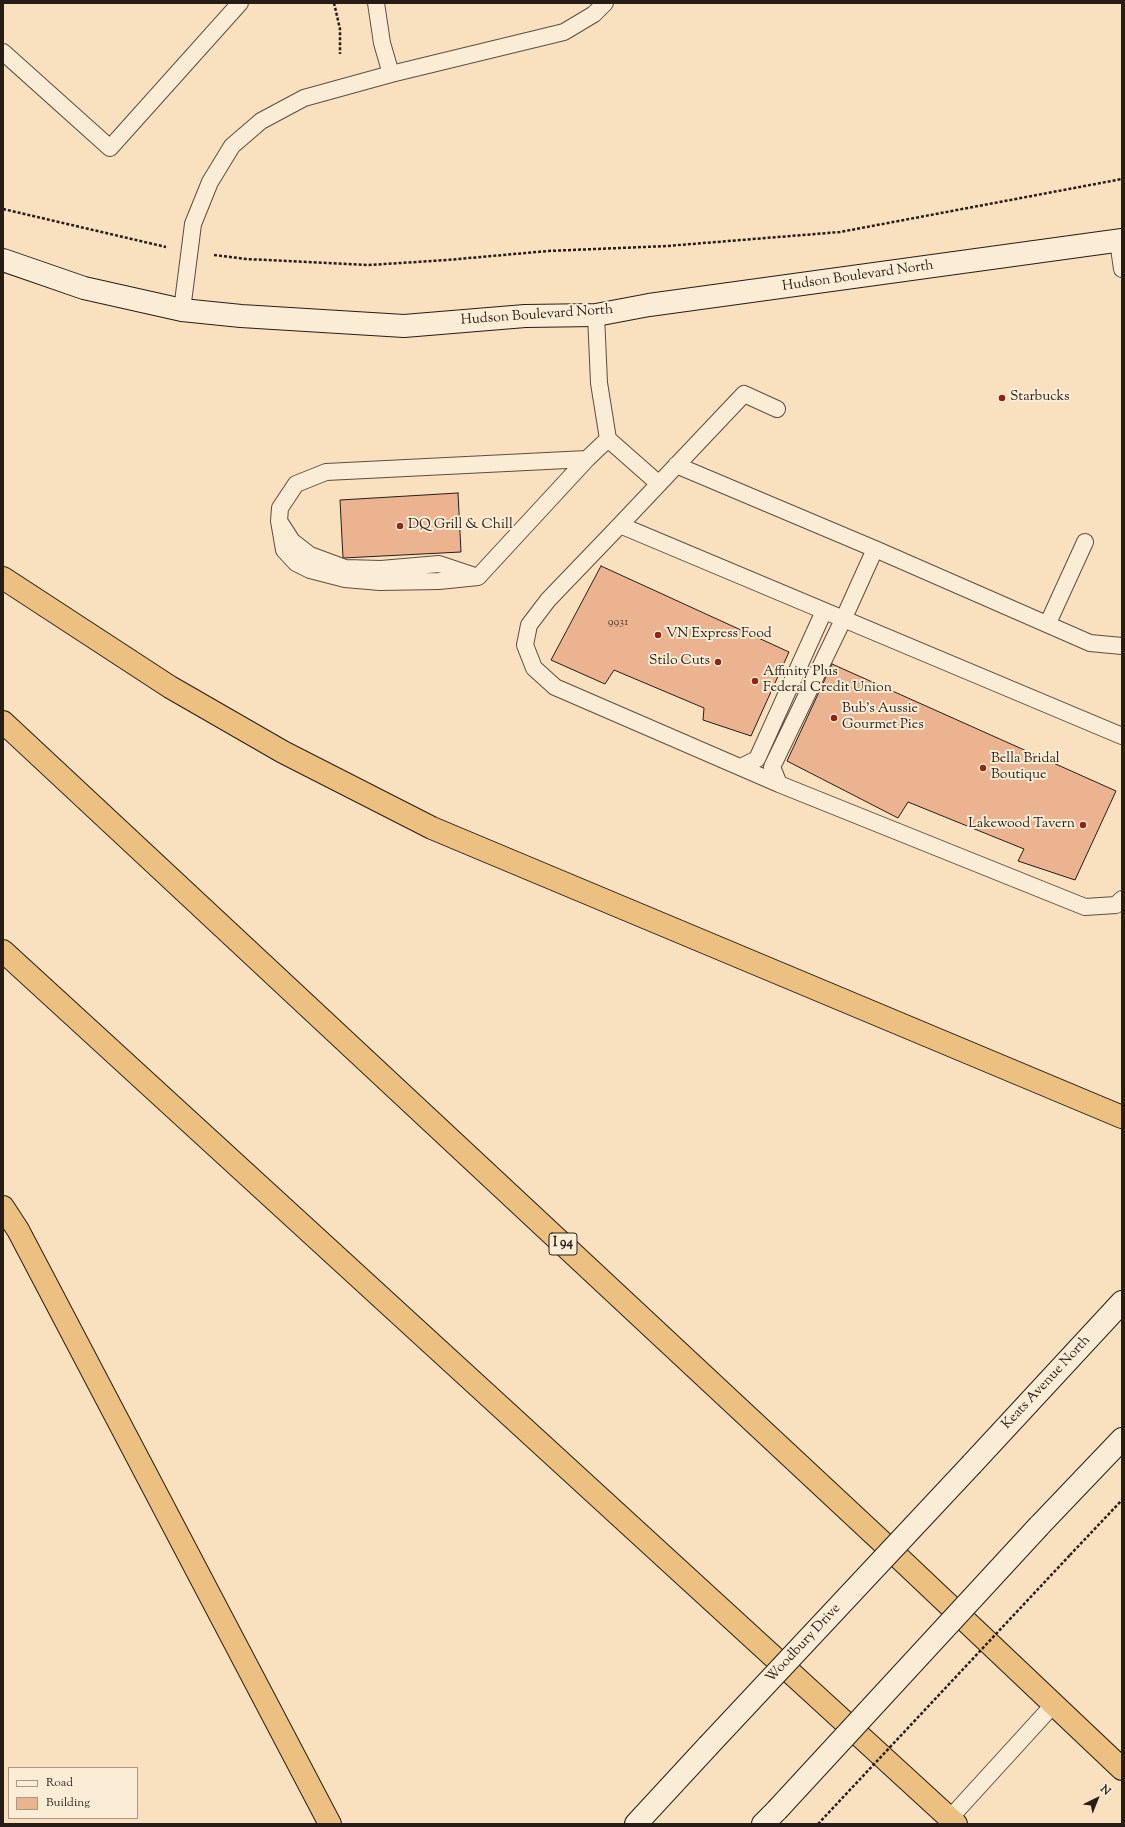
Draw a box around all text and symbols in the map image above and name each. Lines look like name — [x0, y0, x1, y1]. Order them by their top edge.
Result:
street label: Hudson Boulevard North — [781, 258, 935, 296]
street label: Hudson Boulevard North — [460, 302, 614, 330]
place label: Starbucks — [1010, 390, 1070, 406]
marker: Starbucks — [997, 393, 1007, 403]
place label: DQ Grill & Chill — [408, 518, 513, 534]
marker: DQ Grill & Chill — [395, 521, 405, 531]
house number: 9931 — [608, 616, 628, 630]
place label: VN Express Food — [666, 627, 772, 643]
marker: VN Express Food — [653, 630, 663, 640]
place label: Stilo Cuts — [649, 654, 710, 670]
marker: Stilo Cuts — [713, 657, 723, 667]
place label: Affinity Plus Federal Credit Union — [763, 665, 892, 698]
marker: Affinity Plus Federal Credit Union — [750, 676, 760, 686]
place label: Bub's Aussie Gourmet Pies — [842, 702, 924, 734]
marker: Bub's Aussie Gourmet Pies — [829, 713, 839, 723]
place label: Bella Bridal Boutique — [991, 752, 1060, 784]
marker: Bella Bridal Boutique — [978, 763, 988, 773]
place label: Lakewood Tavern — [968, 817, 1075, 833]
marker: Lakewood Tavern — [1078, 820, 1088, 830]
road number: I 94 — [549, 1233, 577, 1255]
street label: Keats Avenue North — [999, 1333, 1095, 1433]
street label: Woodbury Drive — [763, 1601, 845, 1687]
legend — [8, 1767, 138, 1819]
text: Road — [46, 1774, 73, 1792]
north arrow — [1077, 1779, 1117, 1819]
text: N — [1097, 1781, 1114, 1799]
text: Building — [46, 1794, 90, 1812]

